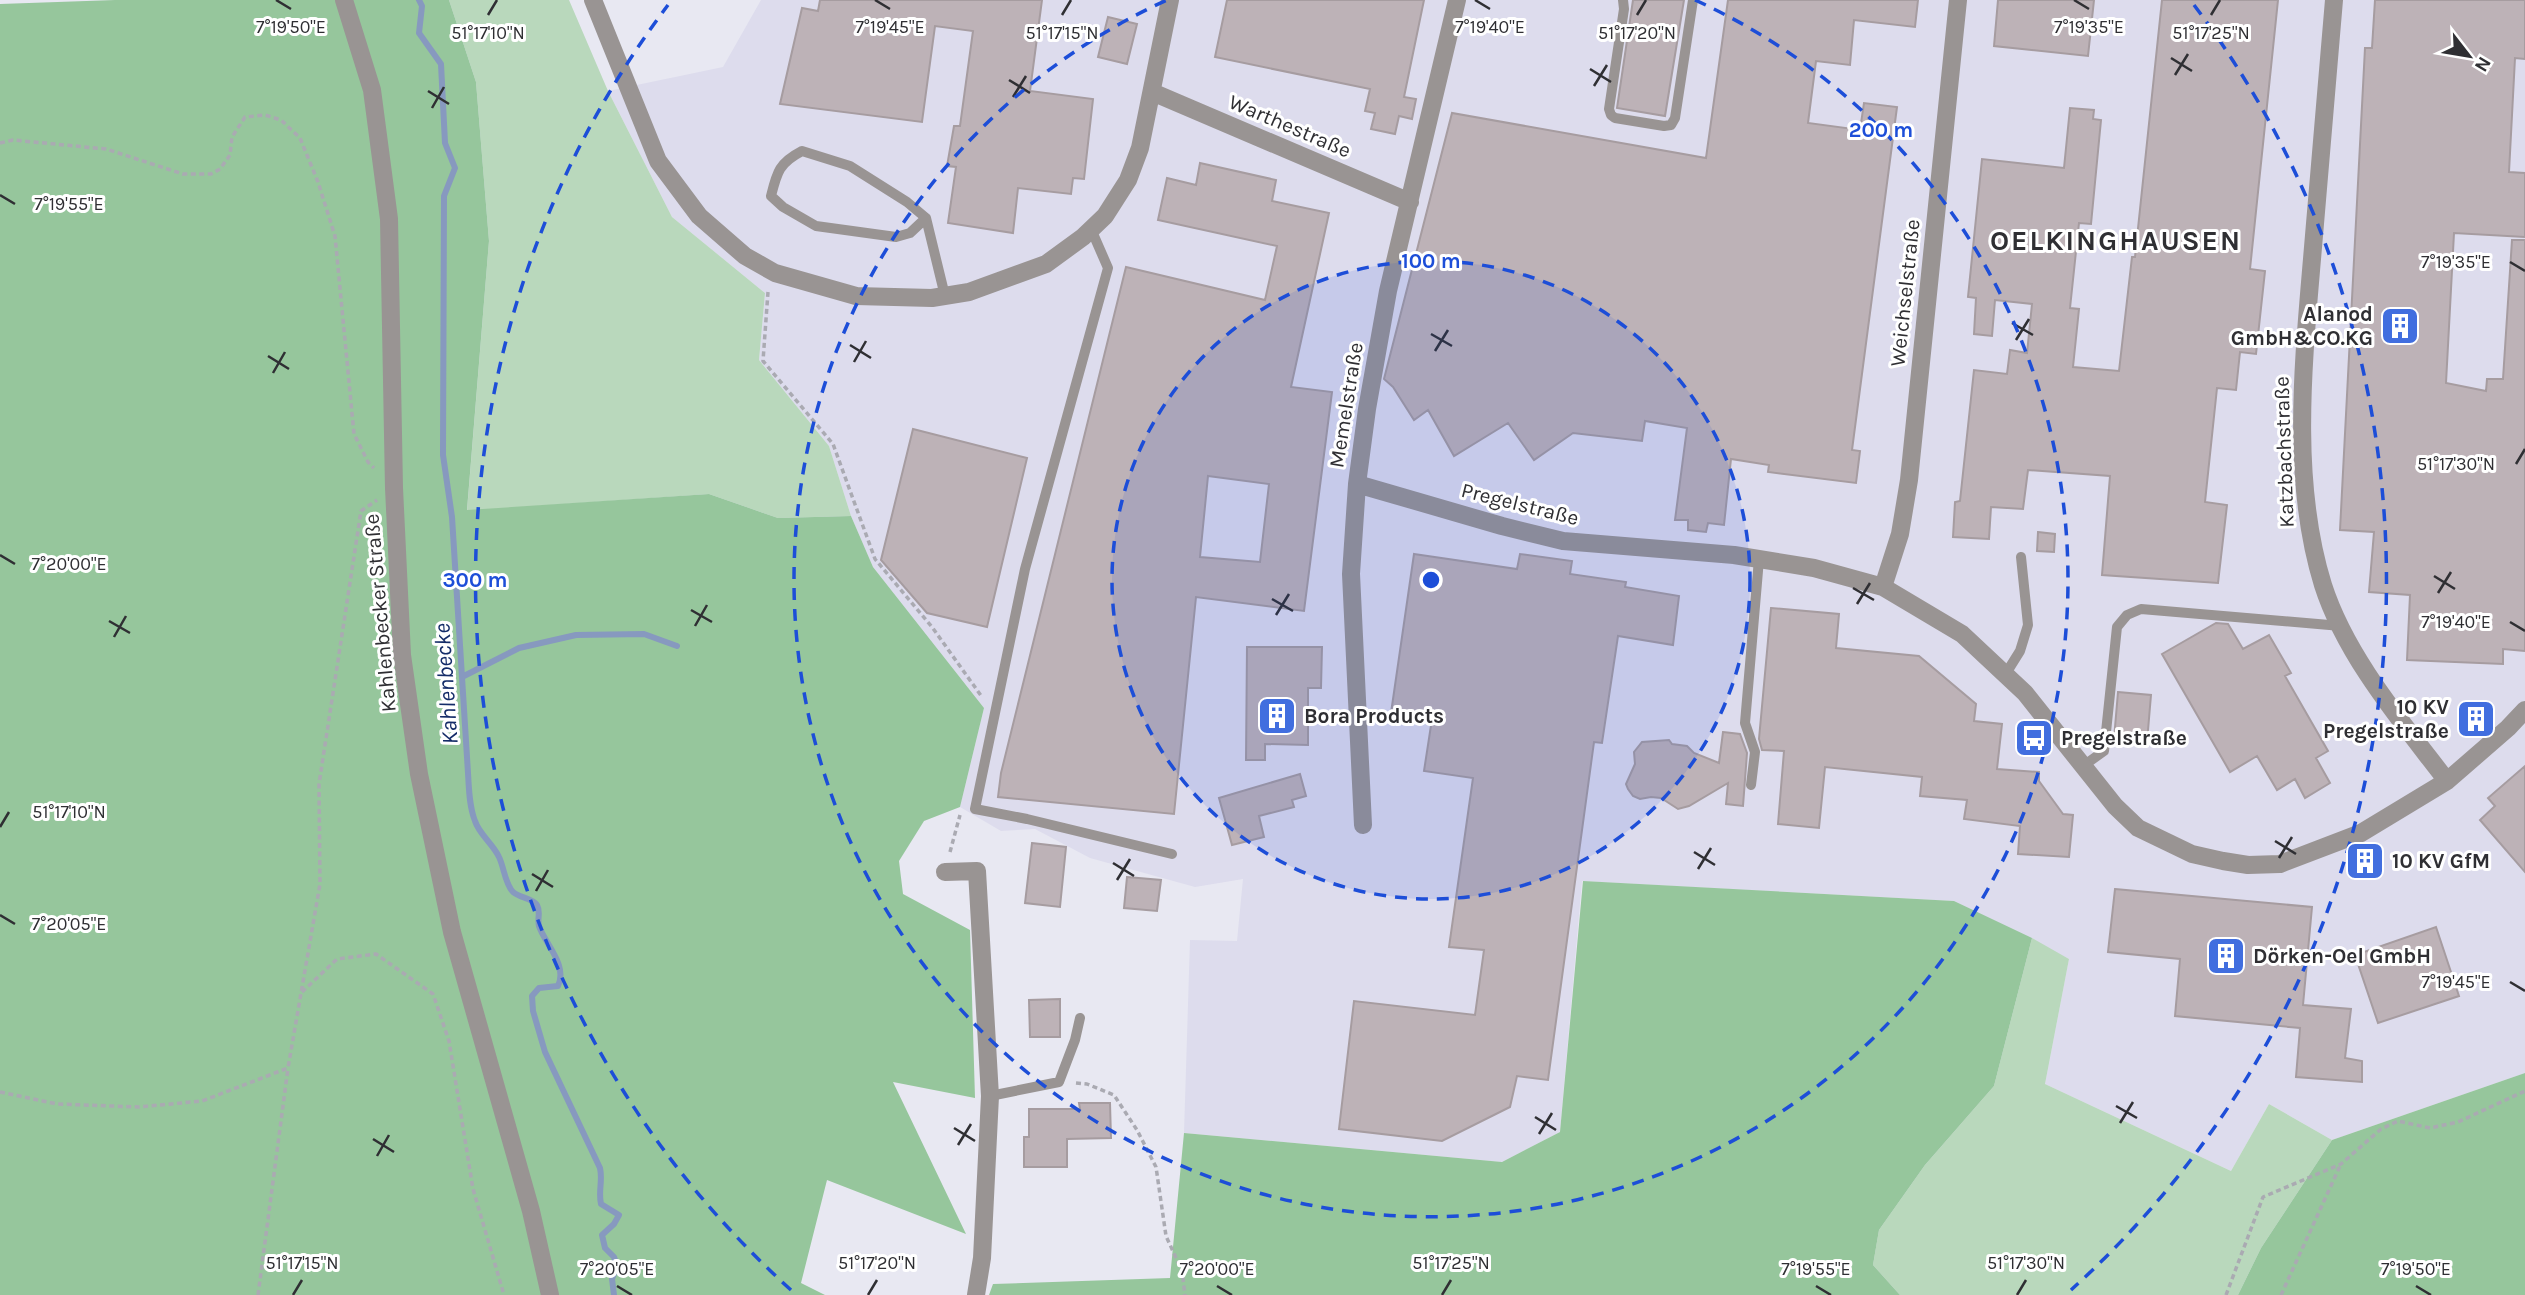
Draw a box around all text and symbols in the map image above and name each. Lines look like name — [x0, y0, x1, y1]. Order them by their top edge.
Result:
text: 7°19'50"E — [256, 16, 326, 38]
text: 7°19'45"E — [855, 16, 925, 38]
text: 7°19'40"E — [1455, 16, 1525, 38]
text: 7°19'35"E — [2054, 16, 2124, 38]
north arrow — [2434, 21, 2504, 91]
text: 51°17'10"N — [451, 22, 525, 44]
text: 51°17'15"N — [1026, 22, 1098, 44]
text: 51°17'20"N — [1598, 22, 1676, 44]
text: 51°17'25"N — [2172, 22, 2250, 44]
text: N — [2470, 53, 2496, 76]
street label: Warthestraße — [1225, 89, 1355, 163]
text: 200 m — [1849, 118, 1913, 142]
text: 7°19'55"E — [34, 193, 104, 215]
street label: Weichselstraße — [1885, 218, 1925, 368]
district label: OELKINGHAUSEN — [1990, 224, 2242, 257]
text: 100 m — [1401, 249, 1461, 273]
text: 7°19'35"E — [2421, 251, 2491, 273]
place label: Alanod GmbH&CO.KG — [2231, 302, 2373, 350]
building icon: Alanod GmbH&CO.KG — [2379, 305, 2421, 347]
street label: Memelstraße — [1324, 341, 1368, 469]
street label: Katzbachstraße — [2269, 376, 2299, 528]
text: 51°17'30"N — [2417, 453, 2495, 475]
street label: Pregelstraße — [1459, 478, 1581, 530]
street label: Kahlenbecker Straße — [359, 513, 401, 713]
text: 7°20'00"E — [31, 553, 107, 575]
text: 300 m — [443, 568, 507, 592]
centre of rings — [1419, 568, 1443, 592]
text: 7°19'40"E — [2421, 611, 2491, 633]
water label: Kahlenbecke — [428, 622, 464, 745]
building icon: Bora Products — [1256, 695, 1298, 737]
place label: 10 KV Pregelstraße — [2323, 695, 2449, 743]
building icon: 10 KV Pregelstraße — [2455, 698, 2497, 740]
place label: Bora Products — [1304, 704, 1444, 728]
bus stop icon: Pregelstraße — [2013, 717, 2055, 759]
place label: Pregelstraße — [2061, 726, 2187, 750]
text: 51°17'10"N — [32, 801, 106, 823]
building icon: 10 KV GfM — [2344, 840, 2386, 882]
place label: 10 KV GfM — [2392, 849, 2490, 873]
text: 7°20'05"E — [32, 913, 106, 935]
building icon: Dörken-Oel GmbH — [2205, 935, 2247, 977]
place label: Dörken-Oel GmbH — [2253, 944, 2431, 968]
text: 7°19'45"E — [2421, 971, 2491, 993]
text: 51°17'15"N — [266, 1252, 338, 1274]
text: 51°17'20"N — [838, 1252, 916, 1274]
text: 51°17'25"N — [1412, 1252, 1490, 1274]
text: 51°17'30"N — [1987, 1252, 2065, 1274]
text: 7°20'05"E — [580, 1258, 654, 1280]
text: 7°20'00"E — [1179, 1258, 1255, 1280]
text: 7°19'55"E — [1781, 1258, 1851, 1280]
text: 7°19'50"E — [2381, 1258, 2451, 1280]

